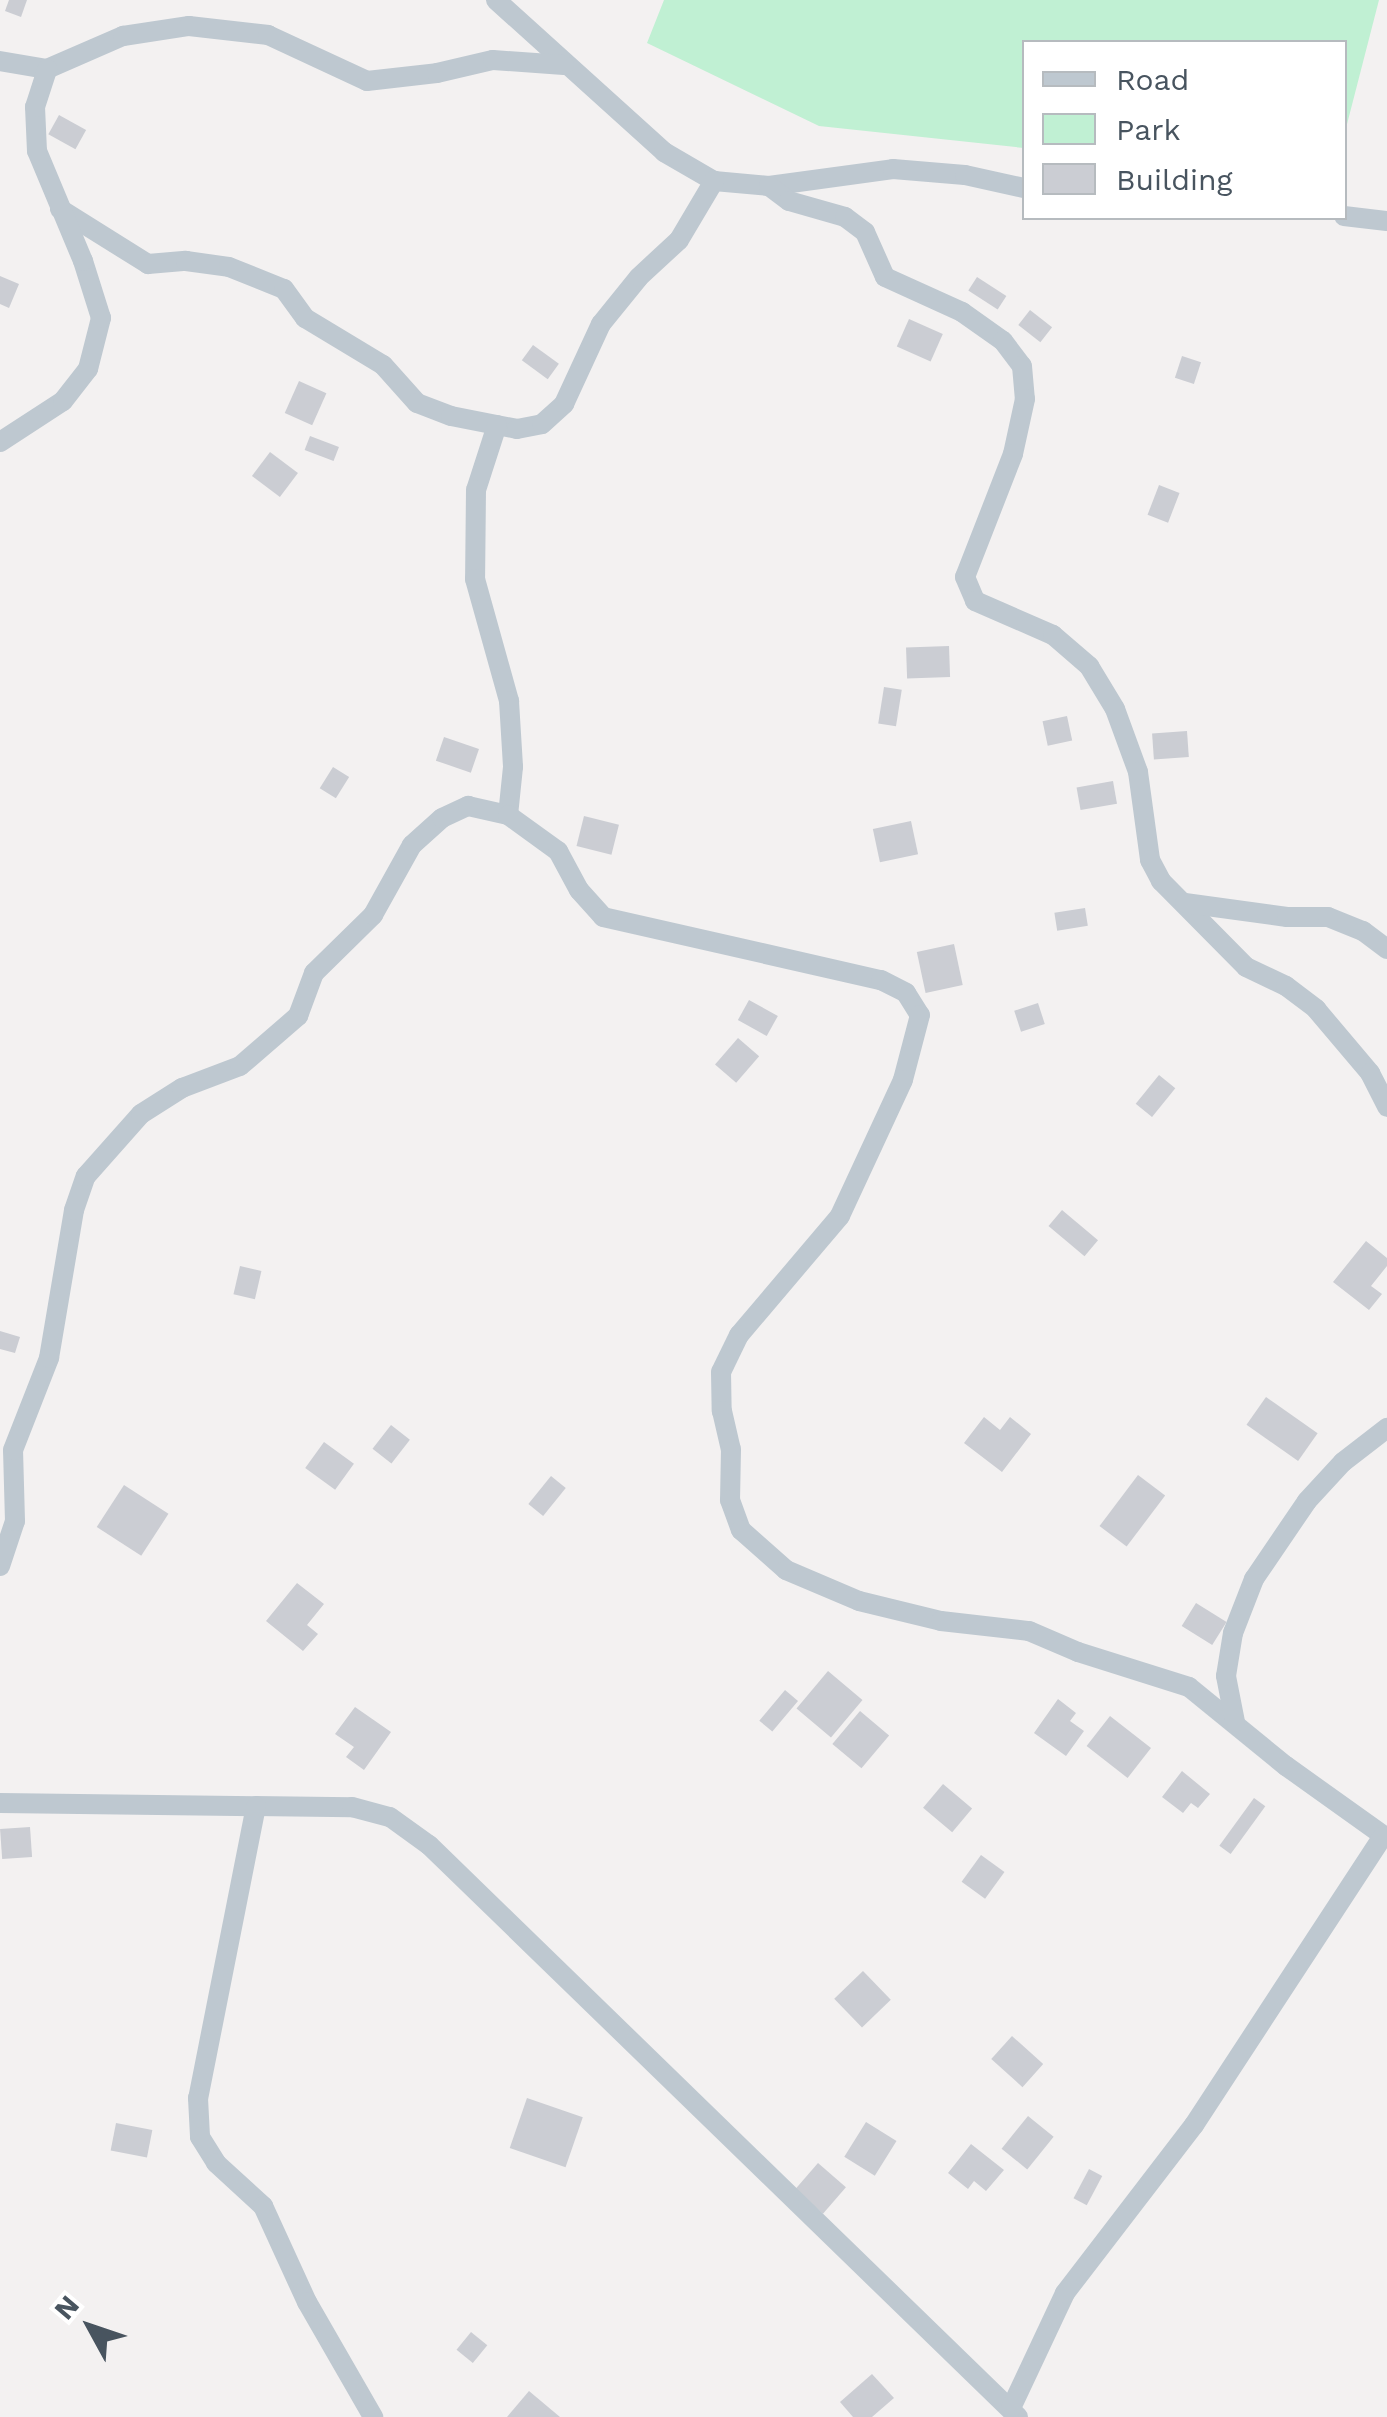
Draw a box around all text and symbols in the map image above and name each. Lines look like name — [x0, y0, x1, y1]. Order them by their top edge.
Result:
legend — [1022, 40, 1347, 220]
text: Road — [1116, 62, 1189, 97]
text: Park — [1116, 112, 1181, 147]
text: Building — [1116, 162, 1233, 197]
north arrow — [40, 2277, 140, 2377]
text: N — [47, 2289, 86, 2326]

